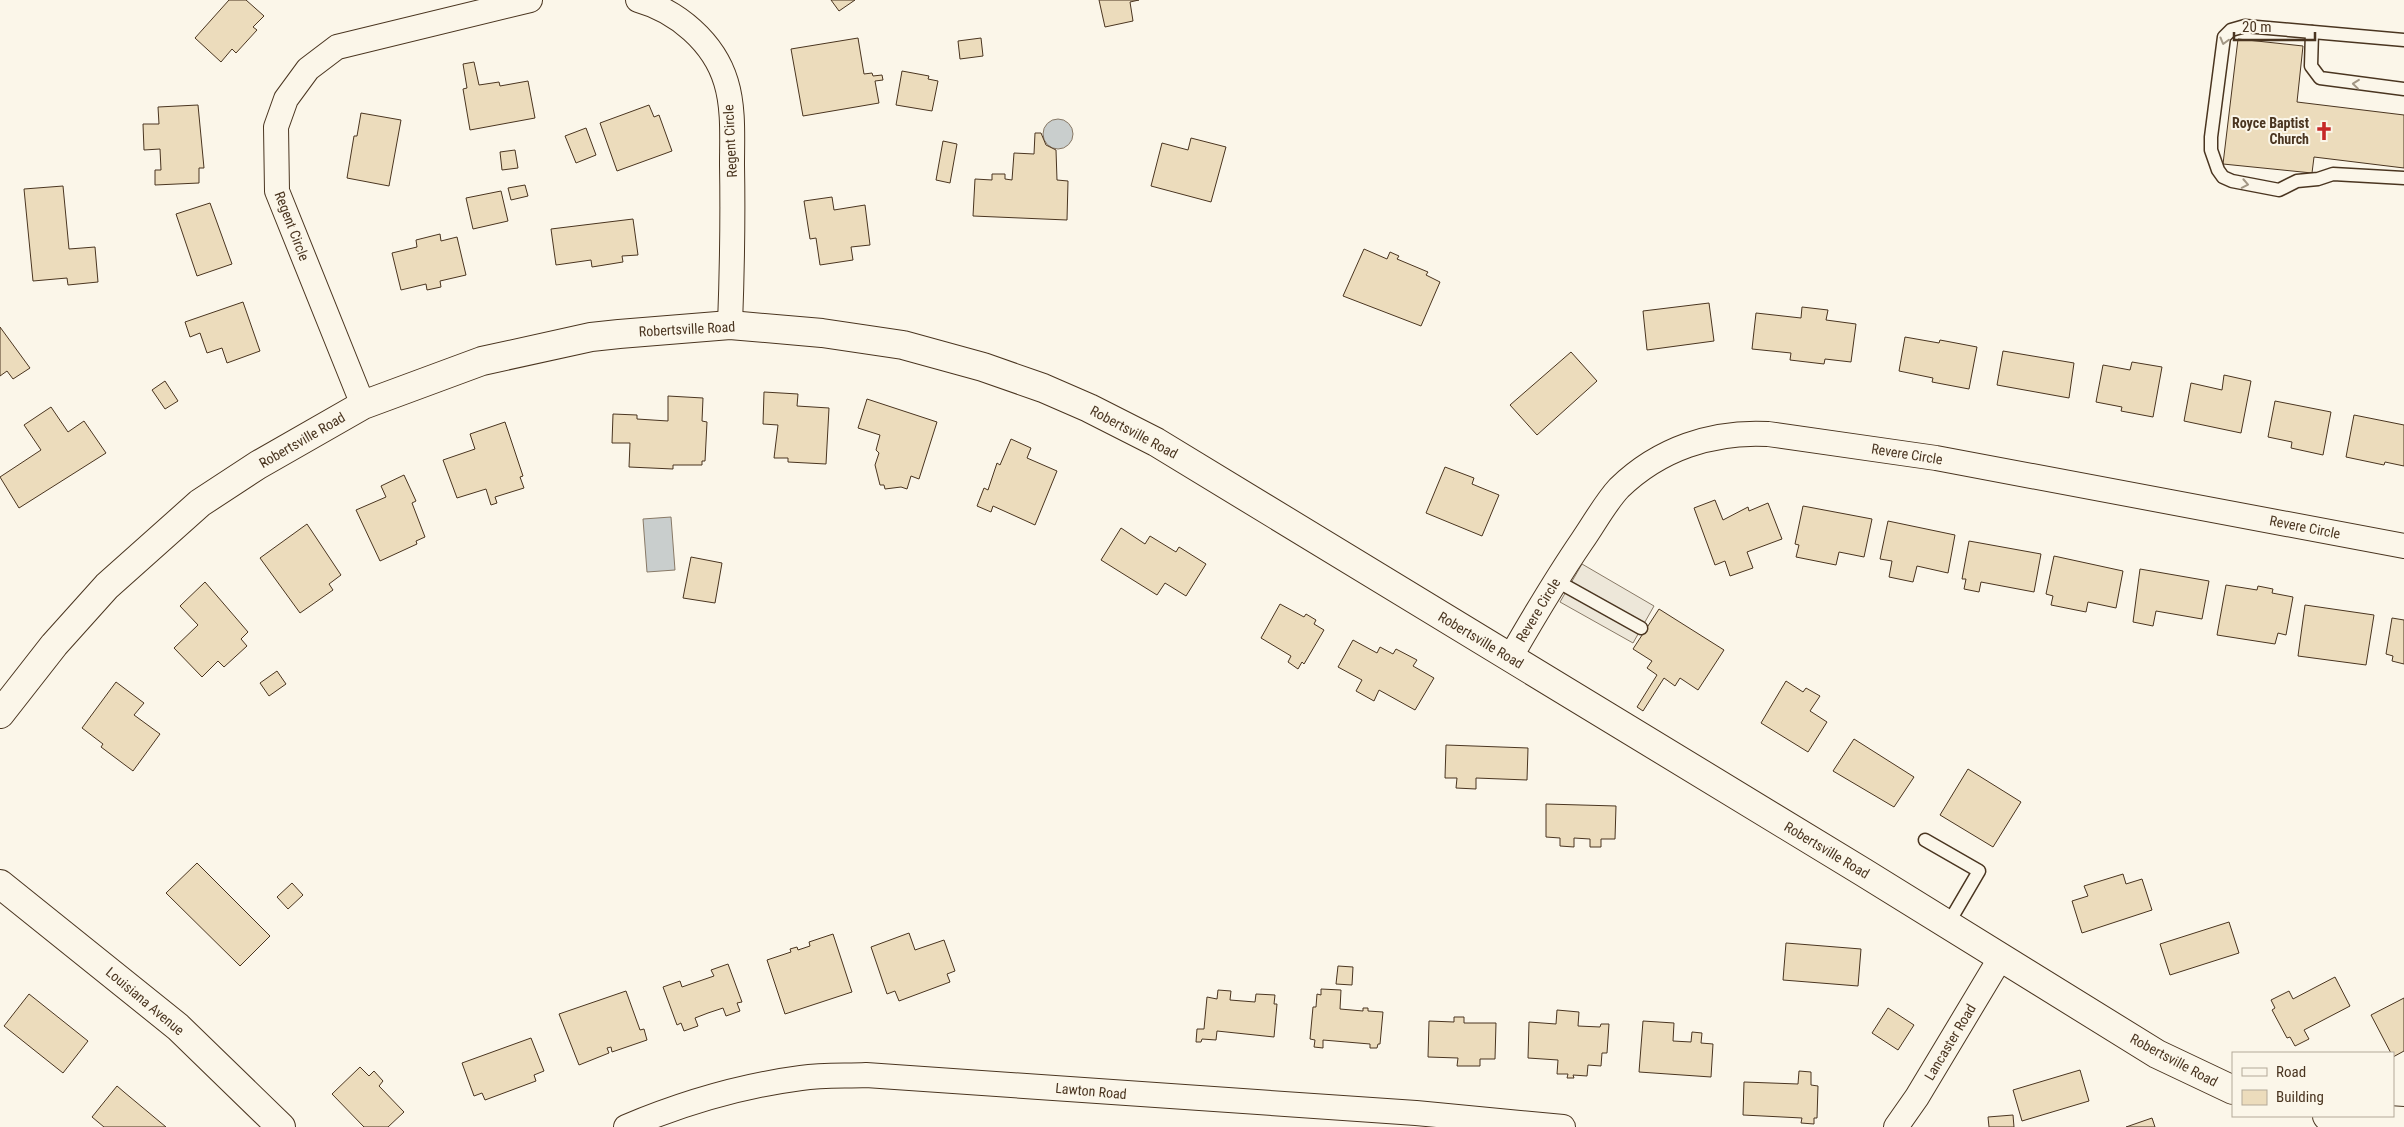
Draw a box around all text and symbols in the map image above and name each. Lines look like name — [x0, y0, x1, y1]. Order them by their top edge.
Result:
scale bar — [2234, 10, 2315, 42]
text: 20 m — [2242, 18, 2272, 36]
one-way arrow — [2219, 37, 2230, 46]
one-way arrow — [2351, 79, 2359, 90]
street label: Regent Circle — [720, 104, 740, 178]
place label: Royce Baptist Church — [2232, 115, 2309, 147]
church icon: Royce Baptist Church — [2313, 120, 2335, 142]
one-way arrow — [2240, 178, 2249, 188]
street label: Regent Circle — [271, 189, 313, 263]
street label: Robertsville Road — [638, 318, 736, 340]
street label: Robertsville Road — [1088, 402, 1180, 462]
street label: Robertsville Road — [256, 409, 348, 471]
street label: Revere Circle — [1870, 440, 1944, 468]
street label: Revere Circle — [2268, 512, 2342, 542]
street label: Revere Circle — [1513, 575, 1564, 645]
street label: Robertsville Road — [1435, 608, 1527, 672]
street label: Robertsville Road — [1781, 818, 1873, 882]
street label: Louisiana Avenue — [103, 964, 188, 1039]
street label: Lancaster Road — [1921, 1001, 1979, 1083]
street label: Robertsville Road — [2128, 1030, 2220, 1090]
legend — [2232, 1052, 2394, 1117]
text: Road — [2276, 1063, 2306, 1081]
street label: Lawton Road — [1055, 1080, 1127, 1102]
text: Building — [2276, 1088, 2324, 1106]

